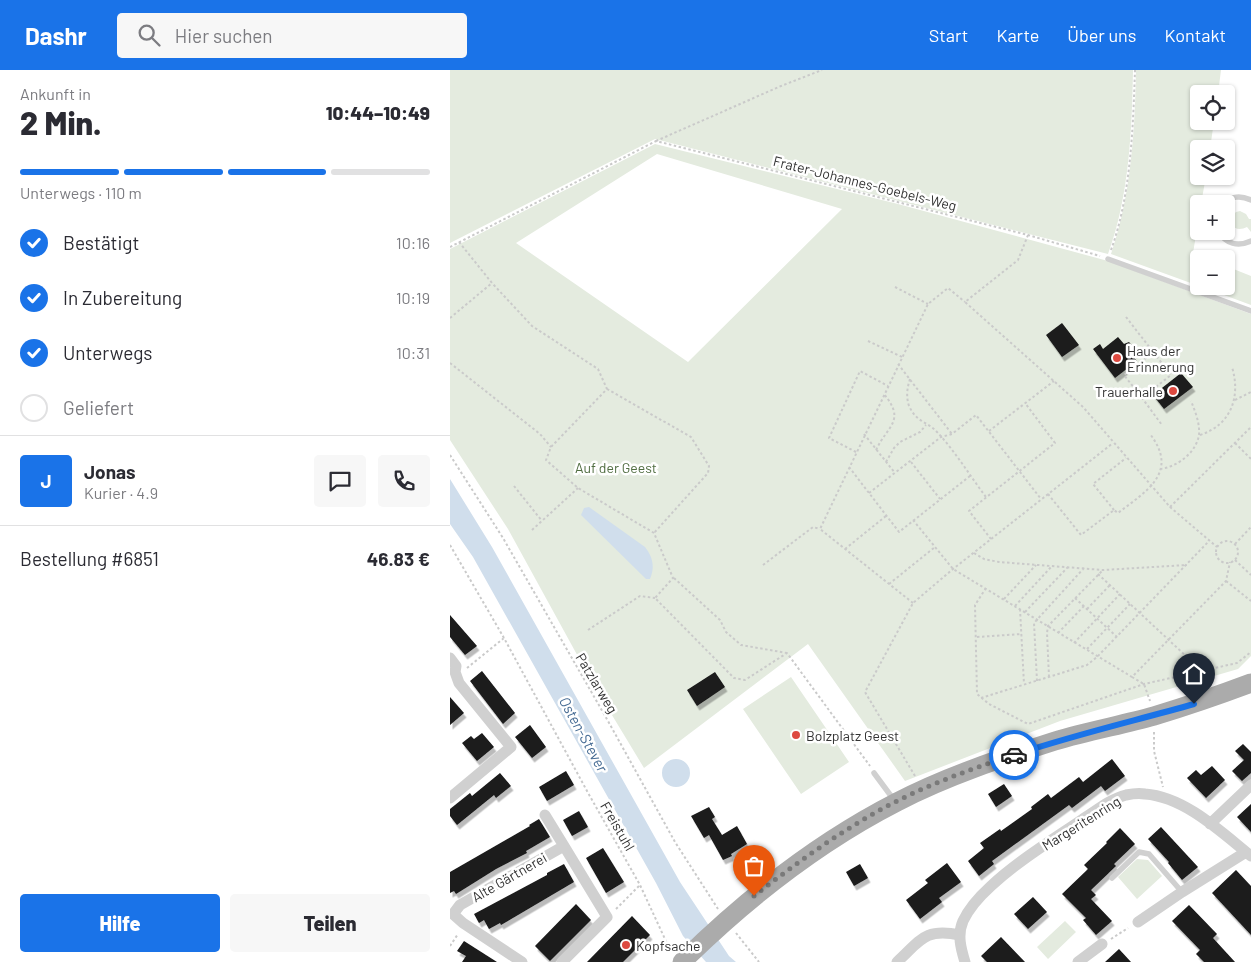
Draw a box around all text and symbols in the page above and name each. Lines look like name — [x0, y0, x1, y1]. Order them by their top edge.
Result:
search box — [117, 13, 467, 58]
text: Dashr — [25, 21, 87, 50]
icon: search — [135, 21, 163, 49]
text: Hier suchen — [175, 24, 273, 47]
text: Start — [929, 24, 968, 46]
text: Karte — [996, 24, 1039, 46]
text: Über uns — [1067, 24, 1136, 46]
text: Kontakt — [1164, 24, 1226, 46]
text: Ankunft in — [20, 84, 91, 103]
map controls — [1190, 85, 1235, 295]
button: locate — [1190, 85, 1235, 130]
text: 10:44–10:49 — [326, 101, 430, 124]
text: 2 Min. — [20, 103, 102, 141]
button: layers — [1190, 140, 1235, 185]
street label: Frater-Johannes-Goebels-Weg — [771, 152, 959, 214]
text: Unterwegs · 110 m — [20, 183, 142, 202]
button: + — [1190, 195, 1235, 240]
icon: check — [20, 229, 48, 257]
text: Bestätigt — [63, 231, 139, 254]
text: 10:16 — [396, 233, 430, 252]
button: − — [1190, 250, 1235, 295]
icon: check — [20, 284, 48, 312]
text: In Zubereitung — [63, 286, 182, 309]
text: 10:19 — [396, 288, 430, 307]
icon: check — [20, 339, 48, 367]
text: Unterwegs — [63, 341, 152, 364]
place label: Haus der Erinnerung — [1127, 342, 1194, 375]
text: 10:31 — [396, 343, 430, 362]
marker: Haus der Erinnerung — [1111, 352, 1123, 364]
place label: Trauerhalle — [1095, 383, 1163, 400]
marker: Trauerhalle — [1167, 385, 1179, 397]
text: Geliefert — [63, 396, 134, 419]
button: chat — [314, 455, 366, 507]
button: phone — [378, 455, 430, 507]
park label: Auf der Geest — [575, 459, 657, 476]
text: Jonas — [84, 460, 136, 483]
text: J — [40, 469, 52, 492]
text: Kurier · 4.9 — [84, 483, 158, 502]
text: Bestellung #6851 — [20, 547, 159, 570]
text: 46.83 € — [367, 547, 430, 570]
street label: Patzlarweg — [572, 650, 622, 716]
pin — [1173, 653, 1215, 704]
icon: home — [1180, 660, 1208, 688]
water label: Osten-Stever — [556, 693, 612, 775]
place label: Bolzplatz Geest — [806, 727, 899, 744]
marker: Bolzplatz Geest — [790, 729, 802, 741]
courier — [989, 730, 1039, 780]
icon: car — [1000, 741, 1028, 769]
street label: Margeritenring — [1039, 792, 1123, 854]
street label: Freistuhl — [597, 798, 639, 854]
pin — [733, 845, 775, 896]
street label: Alte Gärtnerei — [468, 849, 550, 905]
icon: bag — [740, 852, 768, 880]
button: Hilfe — [20, 894, 220, 952]
button: Teilen — [230, 894, 430, 952]
place label: Kopfsache — [636, 937, 701, 954]
marker: Kopfsache — [620, 939, 632, 951]

